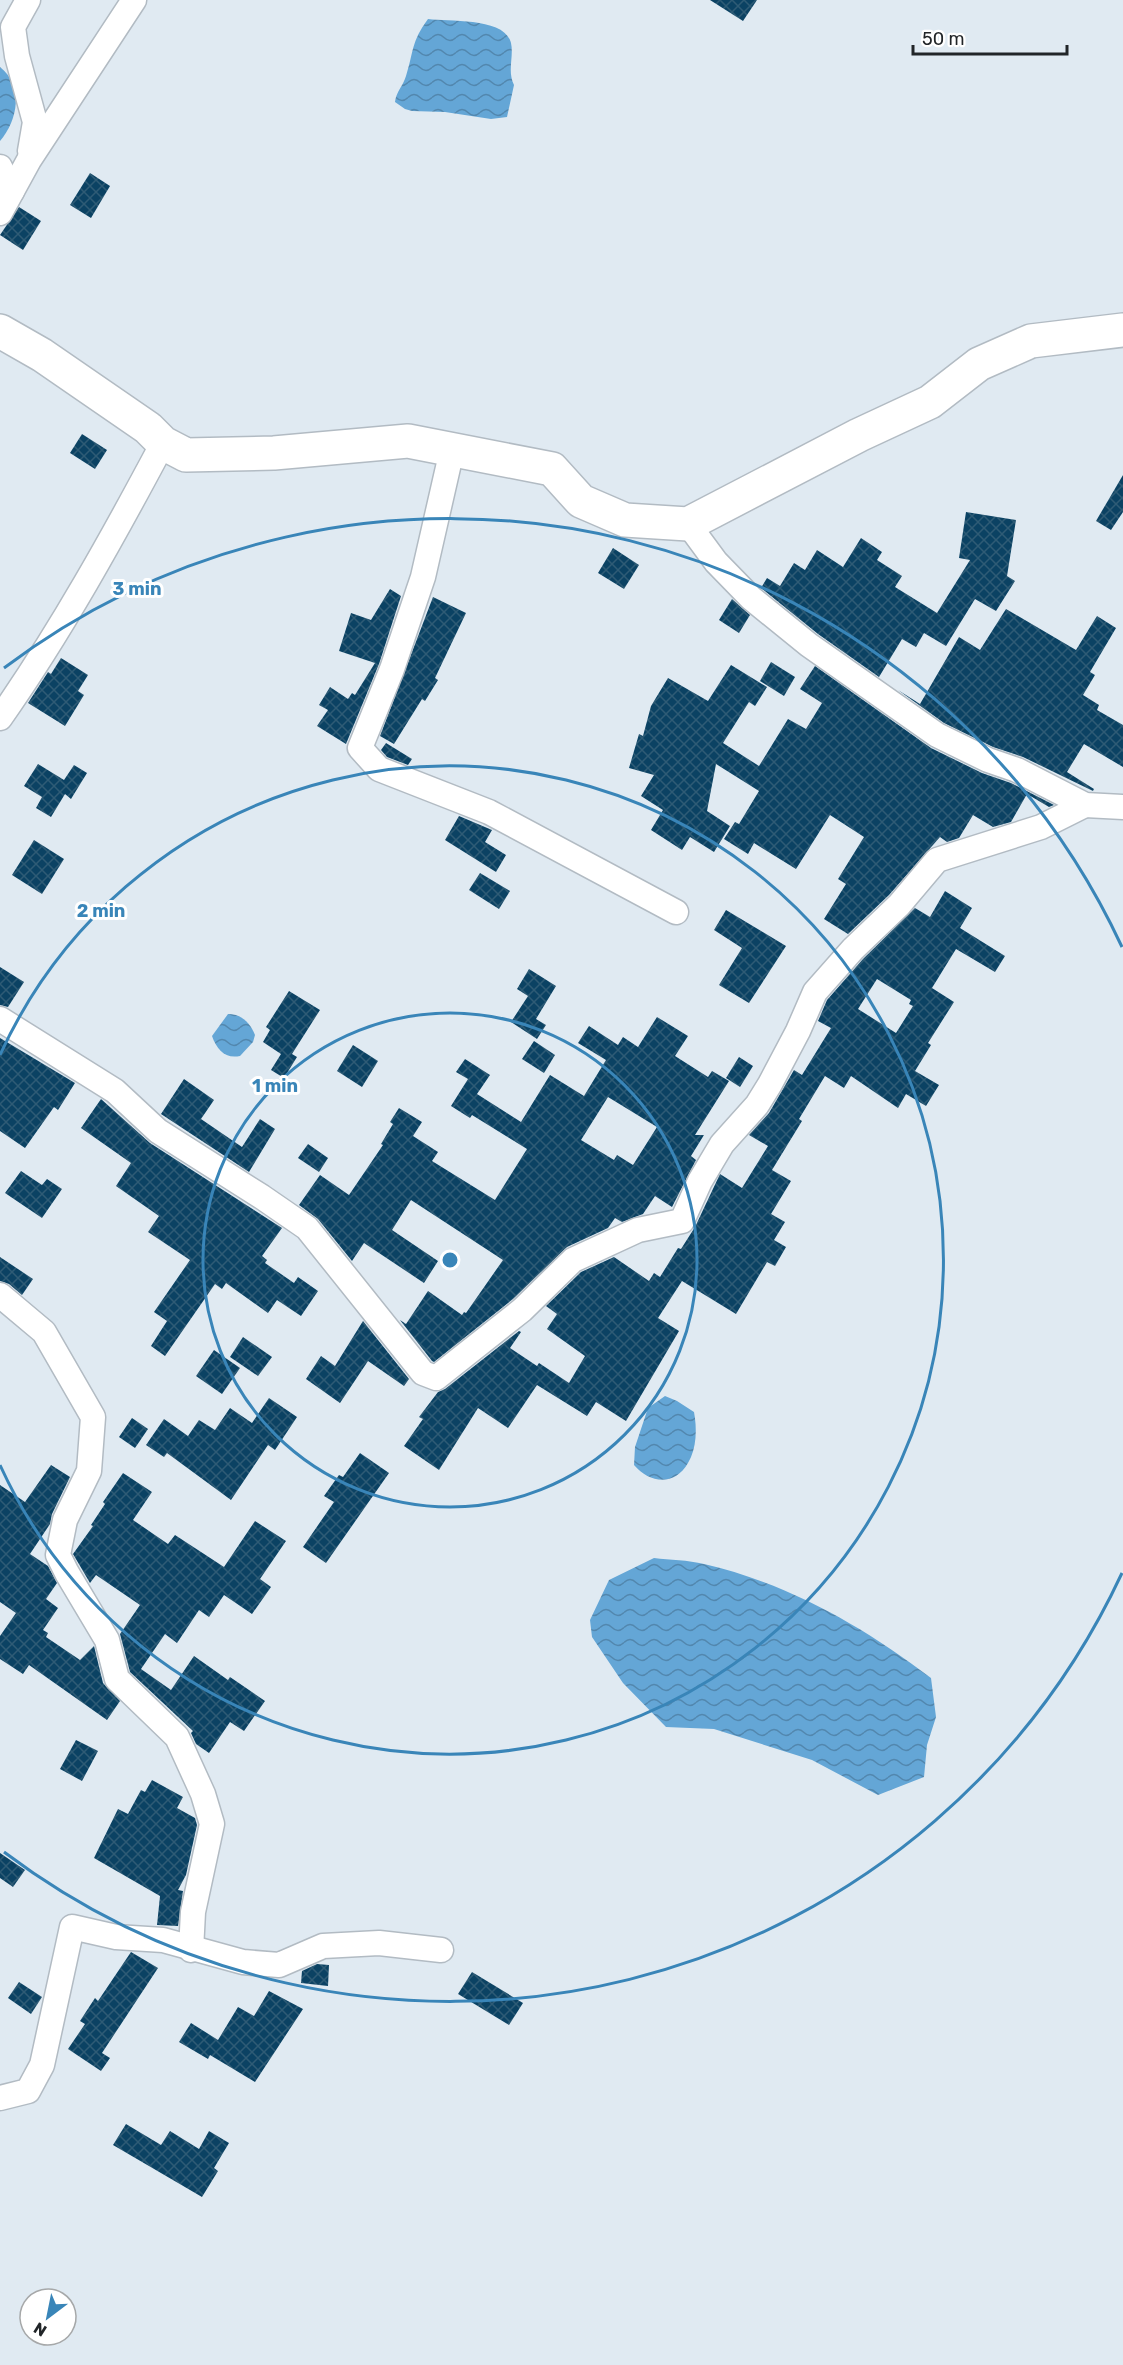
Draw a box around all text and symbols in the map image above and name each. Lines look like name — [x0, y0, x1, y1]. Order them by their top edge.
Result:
scale bar — [913, 18, 1068, 56]
text: 50 m — [922, 28, 965, 50]
text: 3 min — [113, 578, 161, 600]
text: 2 min — [77, 900, 125, 922]
text: 1 min — [252, 1075, 298, 1097]
centre of rings — [440, 1250, 460, 1270]
north arrow — [18, 2287, 78, 2347]
text: N — [30, 2318, 50, 2340]

